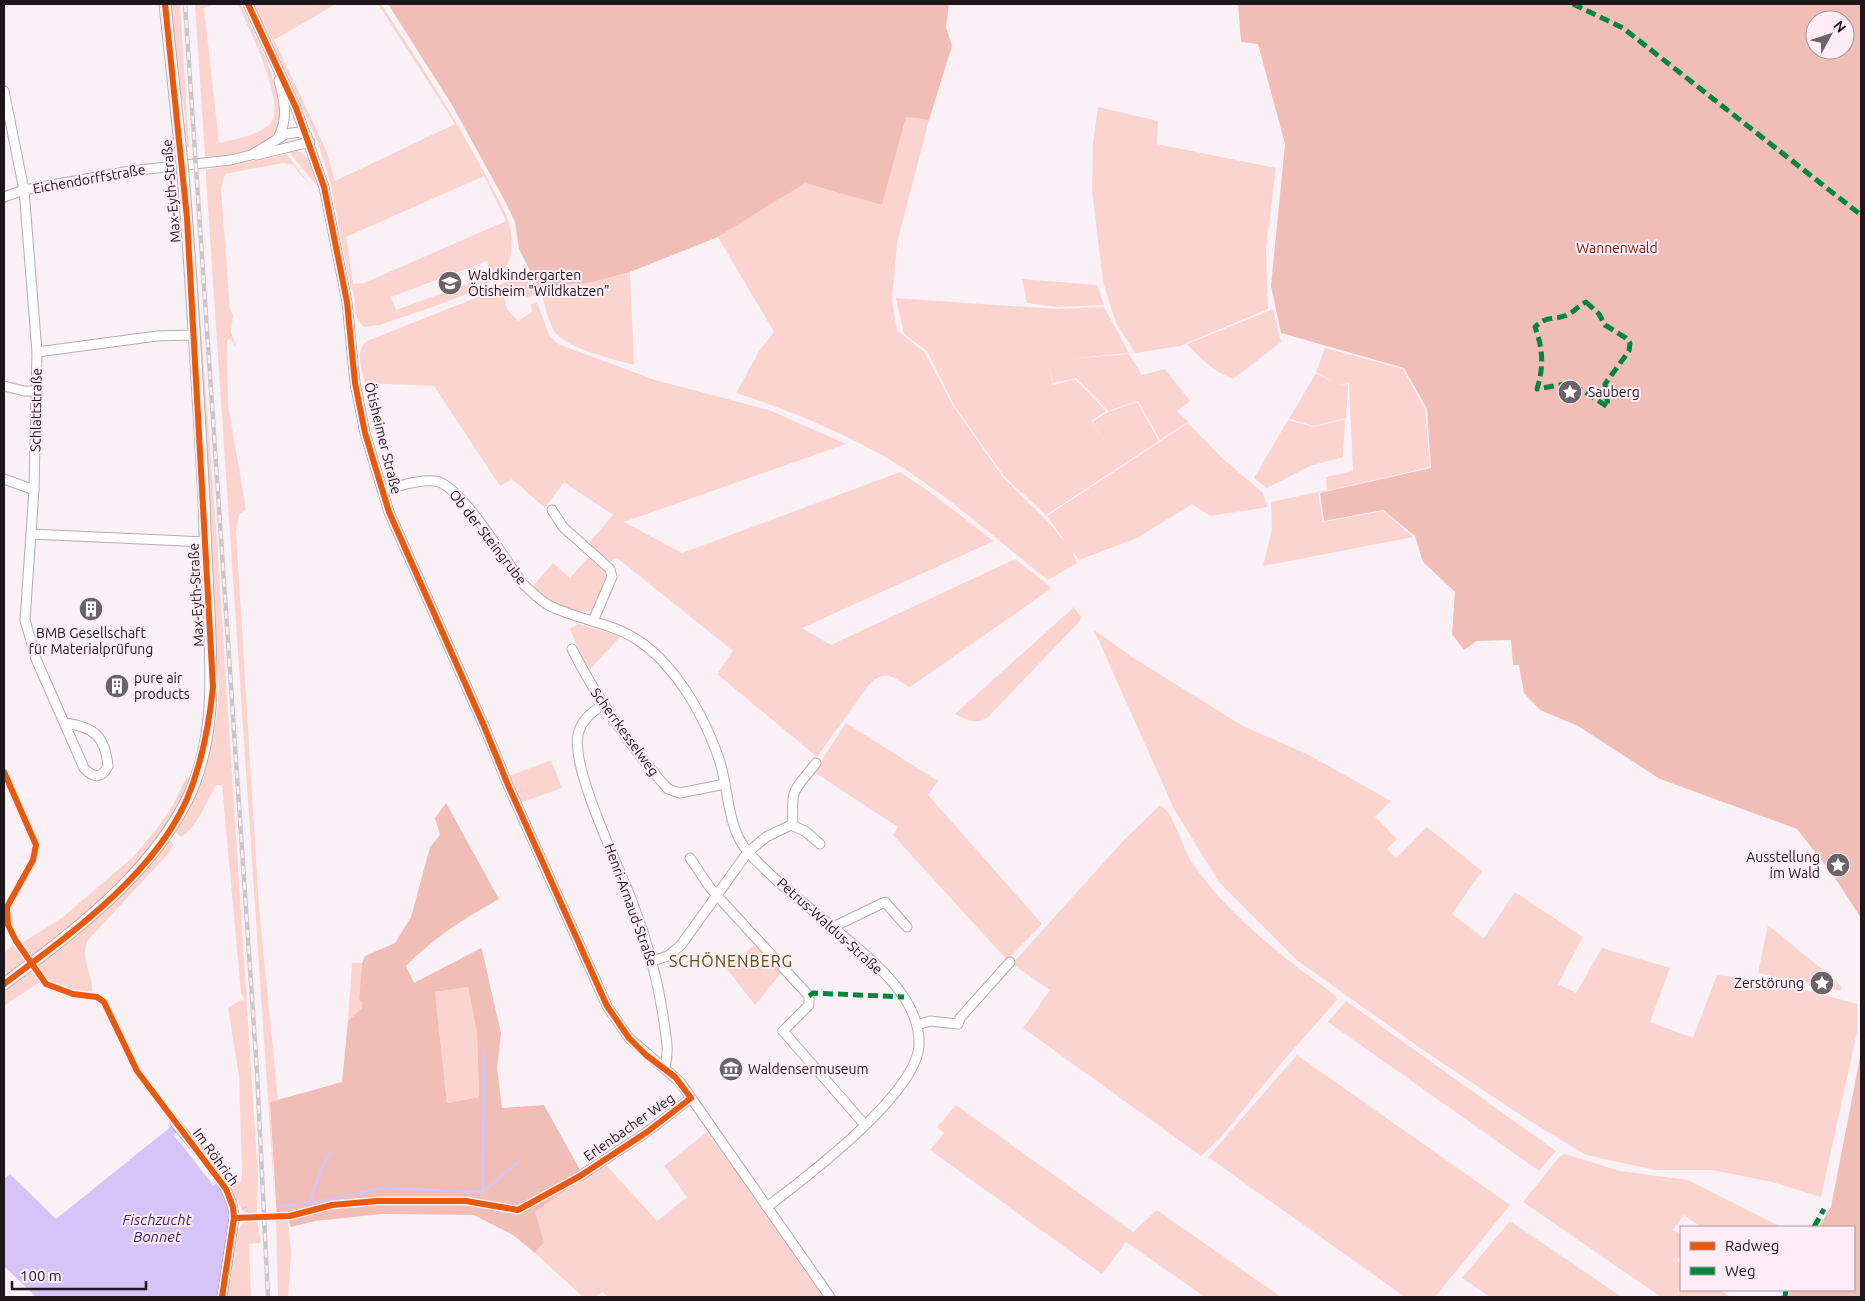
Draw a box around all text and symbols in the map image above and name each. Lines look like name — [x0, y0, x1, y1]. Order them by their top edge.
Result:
north arrow — [1805, 10, 1855, 60]
text: N — [1830, 17, 1849, 36]
street label: Max-Eyth-Straße — [159, 139, 183, 243]
street label: Eichendorffstraße — [31, 161, 147, 197]
park label: Wannenwald — [1576, 240, 1658, 256]
place label: Waldkindergarten Ötisheim "Wildkatzen" — [468, 267, 610, 299]
school or university icon: Waldkindergarten Ötisheim "Wildkatzen" — [437, 270, 463, 296]
street label: Schlattstraße — [27, 368, 45, 452]
place icon: Sauberg — [1557, 379, 1583, 405]
street label: Ötisheimer Straße — [361, 380, 406, 496]
place label: Sauberg — [1588, 384, 1640, 400]
street label: Ob der Steingrube — [446, 486, 530, 588]
street label: Max-Eyth-Straße — [185, 543, 207, 647]
building icon: BMB Gesellschaft für Materialprüfung — [78, 596, 104, 622]
place label: BMB Gesellschaft für Materialprüfung — [29, 625, 153, 657]
place label: pure air products — [134, 670, 190, 702]
building icon: pure air products — [104, 673, 130, 699]
street label: Scherrkesselweg — [588, 685, 662, 779]
street label: Henri-Arnaud-Straße — [601, 841, 661, 969]
place label: Ausstellung im Wald — [1746, 849, 1820, 881]
place icon: Ausstellung im Wald — [1825, 852, 1851, 878]
street label: Petrus-Waldus-Straße — [774, 875, 886, 977]
district label: SCHÖNENBERG — [669, 952, 793, 970]
place icon: Zerstörung — [1809, 970, 1835, 996]
place label: Zerstörung — [1734, 975, 1804, 991]
museum icon: Waldensermuseum — [718, 1056, 744, 1082]
place label: Waldensermuseum — [748, 1061, 869, 1077]
street label: Erlenbacher Weg — [581, 1090, 677, 1164]
street label: Im Röhrich — [190, 1125, 242, 1189]
water label: Fischzucht Bonnet — [122, 1211, 192, 1245]
legend — [1680, 1226, 1855, 1291]
text: Radweg — [1725, 1237, 1779, 1254]
scale bar — [12, 1258, 146, 1290]
text: Weg — [1725, 1262, 1756, 1279]
text: 100 m — [20, 1267, 62, 1284]

